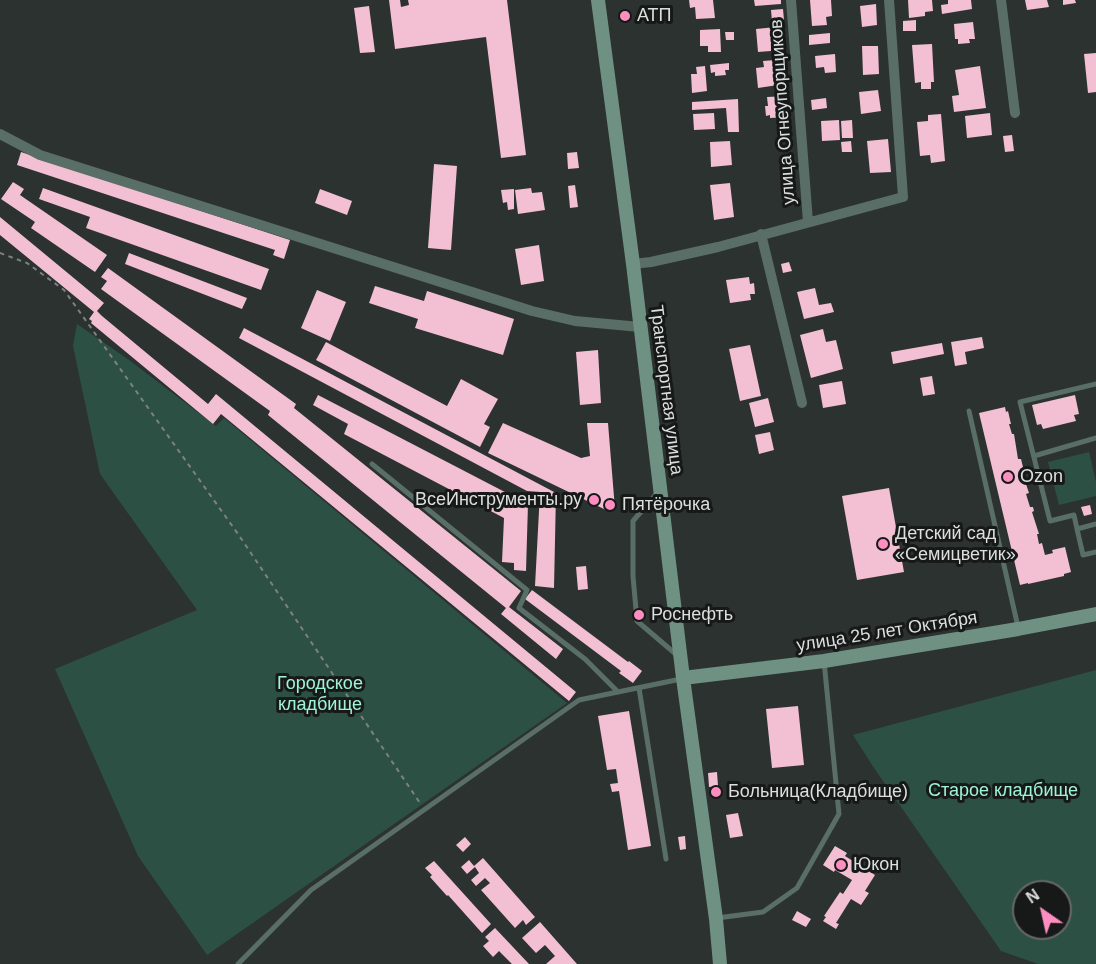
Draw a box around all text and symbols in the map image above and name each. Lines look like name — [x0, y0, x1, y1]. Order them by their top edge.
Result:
place label: АТП — [637, 5, 672, 27]
marker: АТП — [618, 9, 632, 23]
street label: улица Огнеупорщиков — [766, 18, 800, 206]
street label: Транспортная улица — [645, 304, 687, 476]
place label: Ozon — [1020, 466, 1063, 488]
marker: Ozon — [1001, 470, 1015, 484]
place label: ВсеИнструменты.ру — [415, 489, 582, 511]
marker: ВсеИнструменты.ру — [587, 493, 601, 507]
place label: Пятёрочка — [622, 494, 710, 516]
marker: Пятёрочка — [603, 498, 617, 512]
place label: Детский сад «Семицветик» — [895, 523, 1016, 566]
marker: Детский сад «Семицветик» — [876, 537, 890, 551]
place label: Роснефть — [651, 604, 733, 626]
street label: улица 25 лет Октября — [795, 607, 979, 657]
marker: Роснефть — [632, 608, 646, 622]
park label: Городское кладбище — [277, 673, 363, 716]
park label: Старое кладбище — [928, 780, 1078, 802]
place label: Больница(Кладбище) — [728, 781, 908, 803]
marker: Больница(Кладбище) — [709, 785, 723, 799]
place label: Юкон — [853, 854, 899, 876]
marker: Юкон — [834, 858, 848, 872]
north arrow — [1012, 880, 1072, 940]
text: N — [1023, 886, 1042, 907]

